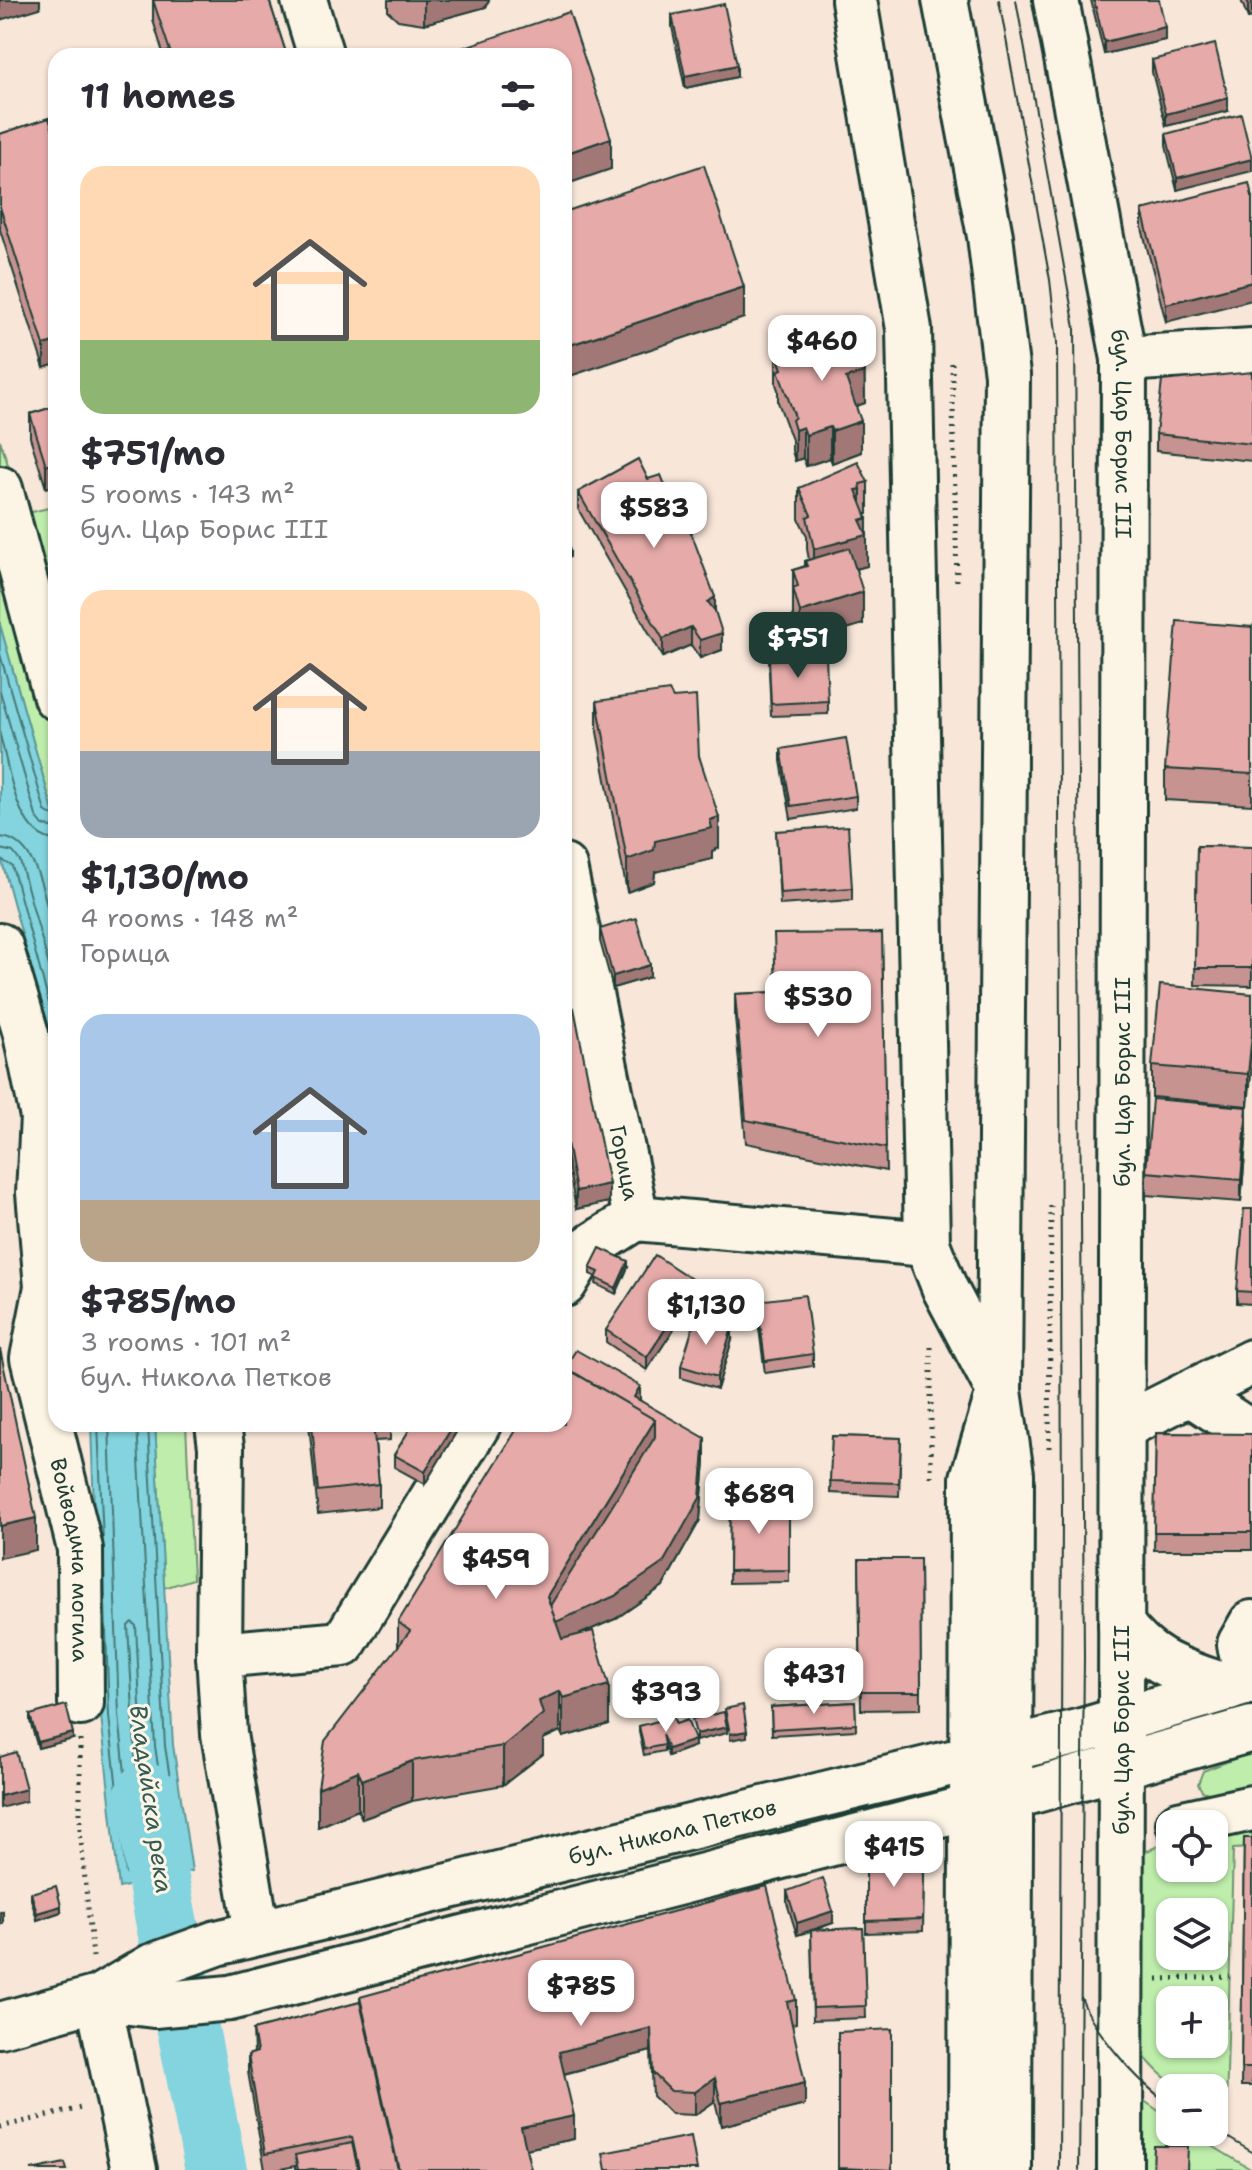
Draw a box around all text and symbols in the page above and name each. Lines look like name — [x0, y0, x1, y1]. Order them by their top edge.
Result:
text: 11 homes — [80, 73, 236, 119]
icon: filters — [496, 74, 540, 118]
icon: home — [238, 218, 382, 362]
pin: $460 — [775, 315, 869, 383]
text: $460 — [786, 323, 858, 358]
street label: бул. Цар Борис III — [1104, 326, 1138, 539]
text: $751/mo — [80, 430, 226, 476]
text: 5 rooms · 143 m² — [80, 476, 295, 511]
pin: $583 — [607, 482, 701, 550]
text: $583 — [619, 490, 689, 525]
text: бул. Цар Борис III — [80, 511, 328, 546]
pin: $751 — [751, 612, 845, 680]
text: $751 — [767, 620, 829, 655]
icon: home — [238, 642, 382, 786]
text: $1,130/mo — [80, 854, 249, 900]
text: 4 rooms · 148 m² — [80, 900, 298, 935]
text: Горица — [80, 935, 170, 970]
pin: $530 — [771, 971, 865, 1039]
street label: бул. Цар Борис III — [1108, 977, 1137, 1187]
text: $530 — [783, 979, 853, 1014]
icon: home — [238, 1066, 382, 1210]
street label: Горица — [602, 1123, 646, 1203]
text: $785/mo — [80, 1278, 236, 1324]
pin: $1,130 — [641, 1279, 771, 1347]
text: $1,130 — [666, 1287, 746, 1322]
text: 3 rooms · 101 m² — [80, 1324, 291, 1359]
text: бул. Никола Петков — [80, 1359, 332, 1394]
street label: Войводина могила — [43, 1455, 95, 1663]
pin: $689 — [712, 1468, 806, 1536]
text: $689 — [723, 1476, 795, 1511]
pin: $459 — [449, 1533, 543, 1601]
text: $459 — [462, 1541, 530, 1576]
street label: бул. Цар Борис III — [1107, 1625, 1136, 1835]
pin: $431 — [767, 1648, 861, 1716]
text: $431 — [782, 1656, 846, 1691]
pin: $393 — [619, 1666, 713, 1734]
text: $393 — [630, 1674, 702, 1709]
water label: Владайска река — [122, 1703, 180, 1895]
street label: бул. Никола Петков — [565, 1792, 779, 1871]
map controls — [1156, 1810, 1228, 2146]
button: locate — [1156, 1810, 1228, 1882]
pin: $415 — [847, 1821, 941, 1889]
text: $415 — [863, 1829, 925, 1864]
button: layers — [1156, 1898, 1228, 1970]
pin: $785 — [534, 1960, 628, 2028]
text: $785 — [546, 1968, 616, 2003]
button: + — [1156, 1986, 1228, 2058]
button: − — [1156, 2074, 1228, 2146]

